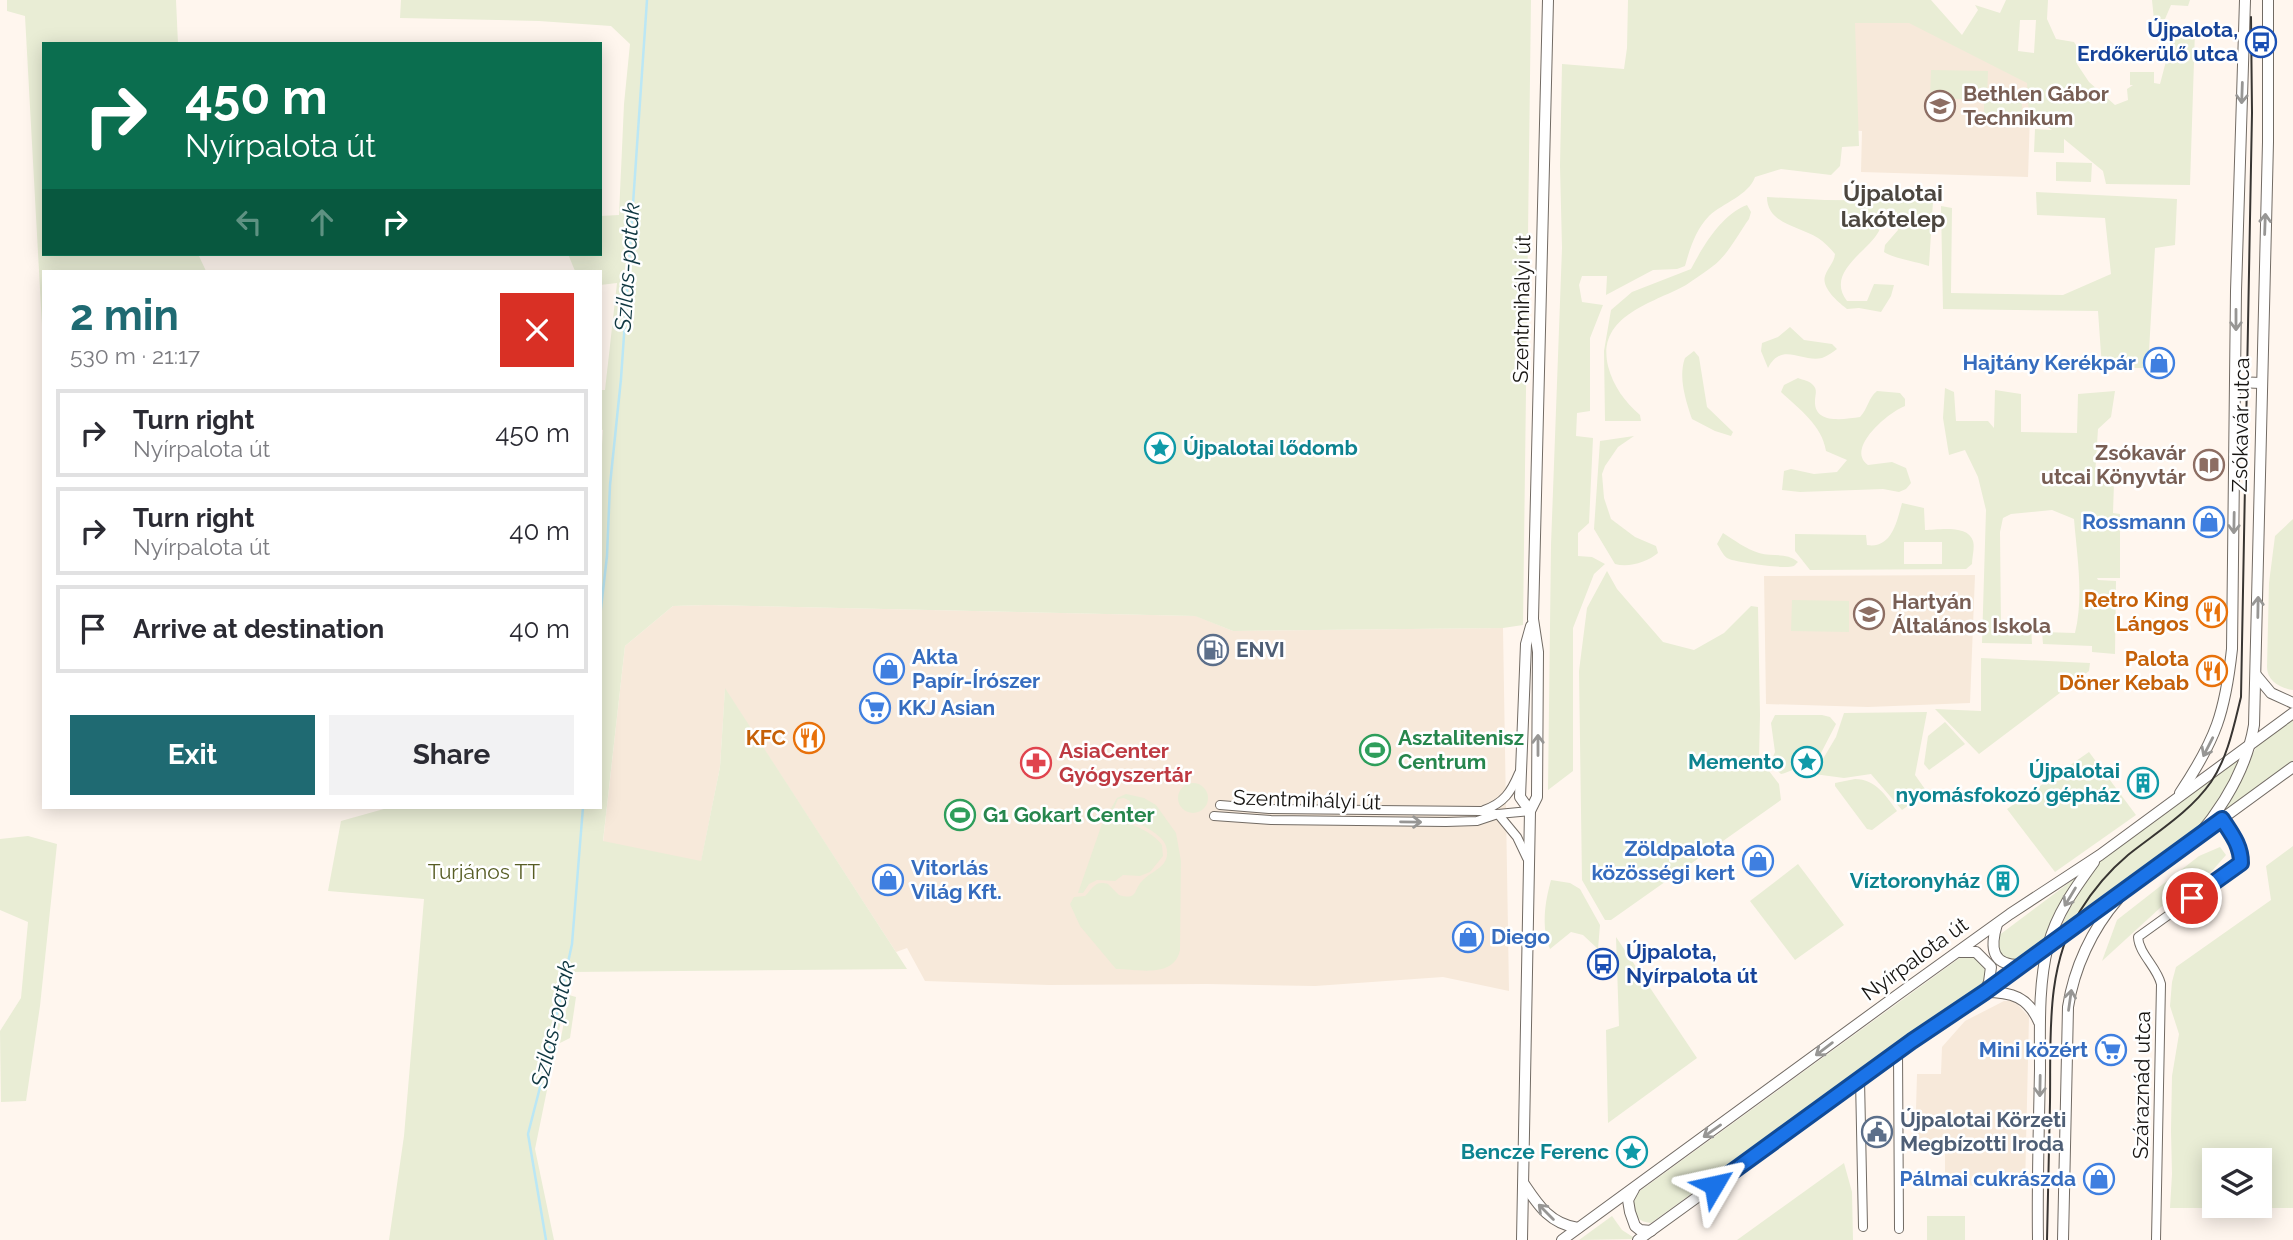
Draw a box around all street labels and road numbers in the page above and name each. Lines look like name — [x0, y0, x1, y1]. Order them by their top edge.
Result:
street label: Szentmihályi út — [1508, 235, 1535, 383]
street label: Zsókavár utca — [2227, 357, 2254, 493]
street label: Szentmihályi út — [1233, 784, 1381, 815]
street label: Nyírpalota út — [1857, 912, 1973, 1006]
street label: Száraznád utca — [2128, 1011, 2155, 1159]

